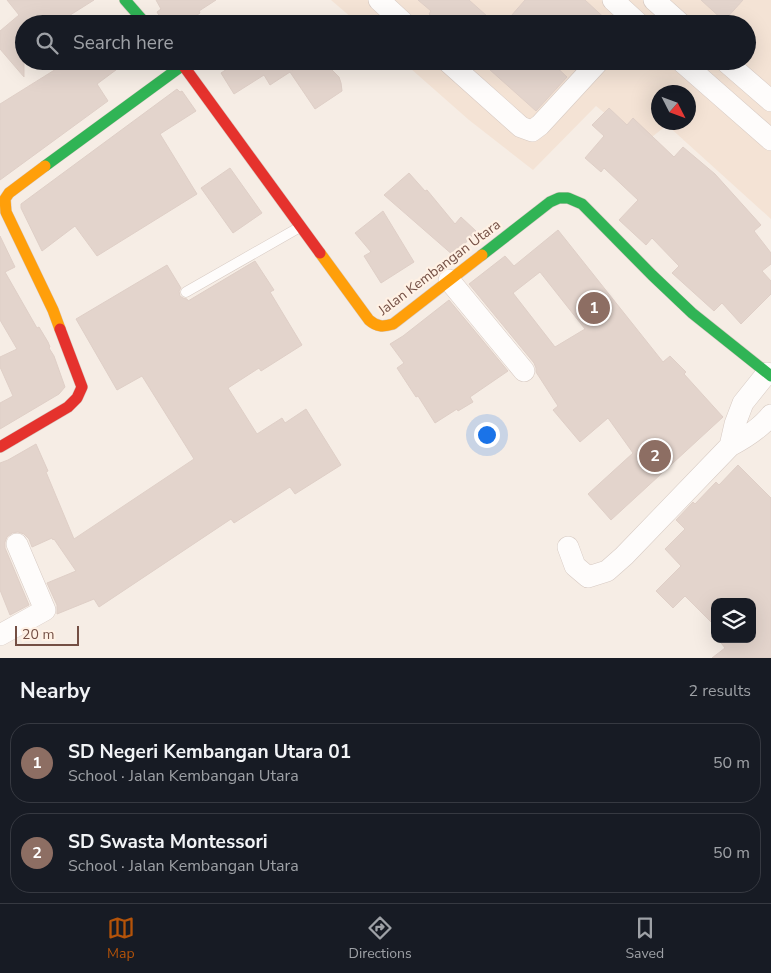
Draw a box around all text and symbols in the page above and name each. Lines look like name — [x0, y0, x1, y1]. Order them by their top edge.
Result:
search box — [15, 15, 756, 70]
icon: search — [33, 29, 61, 57]
text: Search here — [73, 30, 174, 56]
north arrow — [651, 85, 696, 130]
street label: Jalan Kembangan Utara — [373, 215, 504, 320]
pin: 1 — [578, 289, 610, 327]
your location — [474, 422, 500, 448]
pin: 2 — [639, 437, 671, 475]
map controls — [711, 598, 756, 643]
button: layers — [711, 598, 756, 643]
scale bar — [15, 623, 79, 646]
text: 20 m — [22, 625, 54, 644]
text: Nearby — [20, 677, 90, 705]
text: 2 results — [689, 680, 751, 702]
text: SD Negeri Kembangan Utara 01 — [68, 739, 351, 765]
text: 1 — [32, 752, 42, 774]
text: 50 m — [713, 752, 750, 774]
text: School · Jalan Kembangan Utara — [68, 765, 299, 787]
text: SD Swasta Montessori — [68, 829, 268, 855]
text: 2 — [32, 842, 42, 864]
text: 50 m — [713, 842, 750, 864]
text: School · Jalan Kembangan Utara — [68, 855, 299, 877]
tab: Map — [107, 914, 135, 963]
tab: Directions — [349, 914, 412, 963]
tab: Saved — [625, 914, 664, 963]

